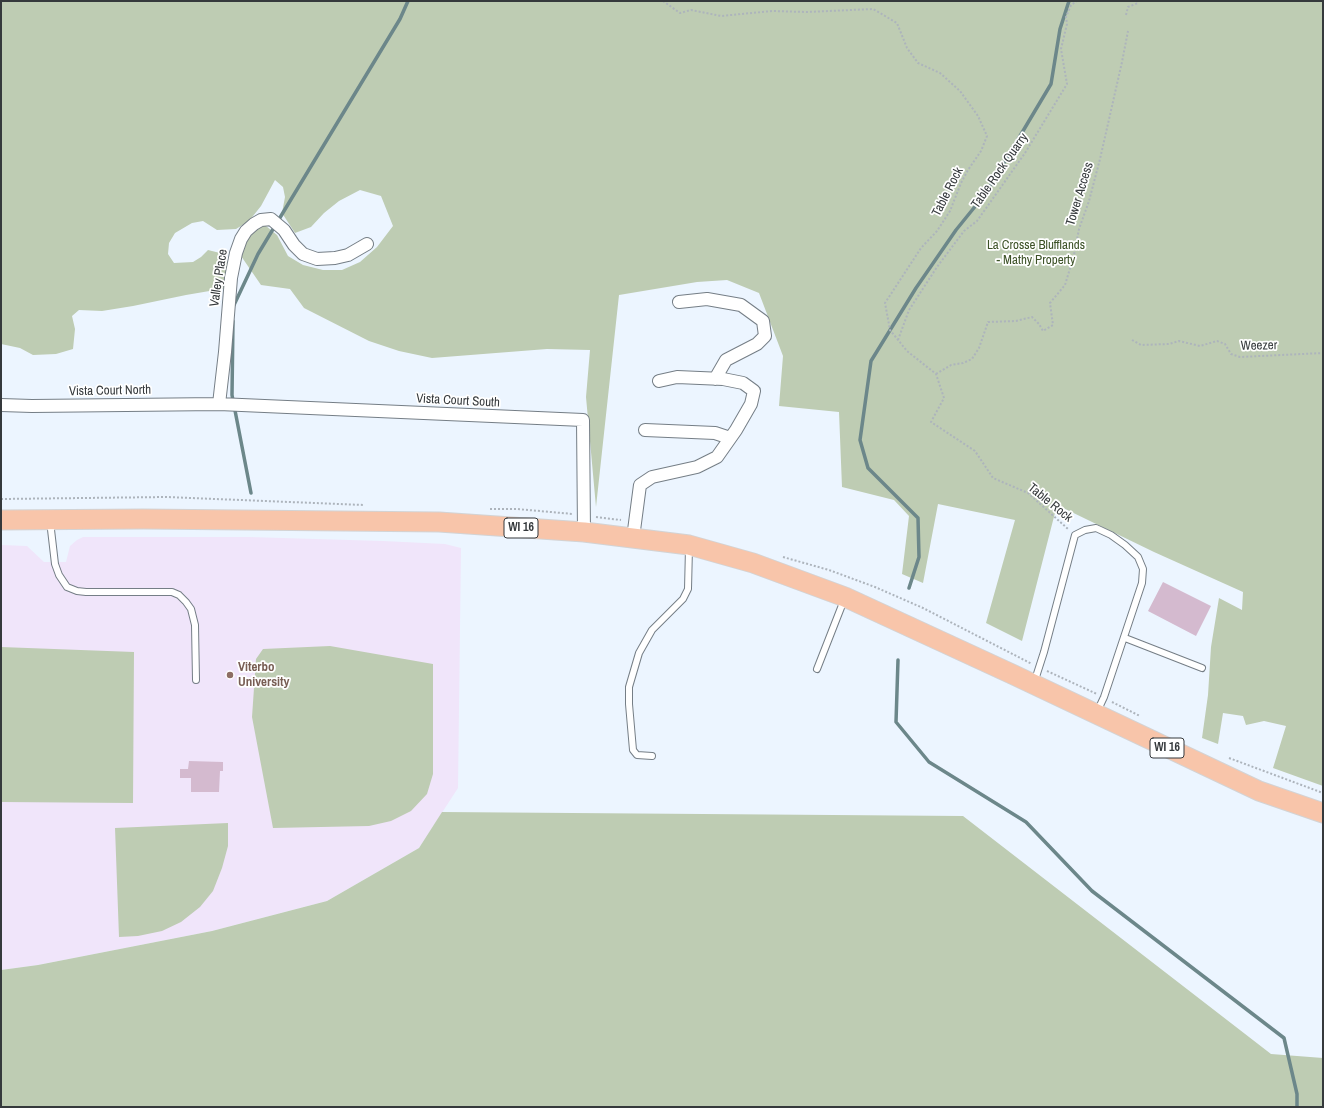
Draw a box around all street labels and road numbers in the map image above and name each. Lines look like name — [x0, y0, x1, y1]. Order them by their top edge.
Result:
street label: Table Rock Quarry — [968, 130, 1032, 212]
street label: Tower Access — [1063, 160, 1097, 228]
street label: Table Rock — [929, 165, 967, 219]
street label: Valley Place — [207, 248, 231, 308]
street label: Weezer — [1241, 338, 1277, 354]
street label: Vista Court North — [69, 382, 151, 400]
street label: Vista Court South — [416, 391, 500, 411]
street label: Table Rock — [1025, 480, 1075, 526]
road number: WI 16 — [504, 518, 538, 538]
road number: WI 16 — [1150, 738, 1184, 758]

